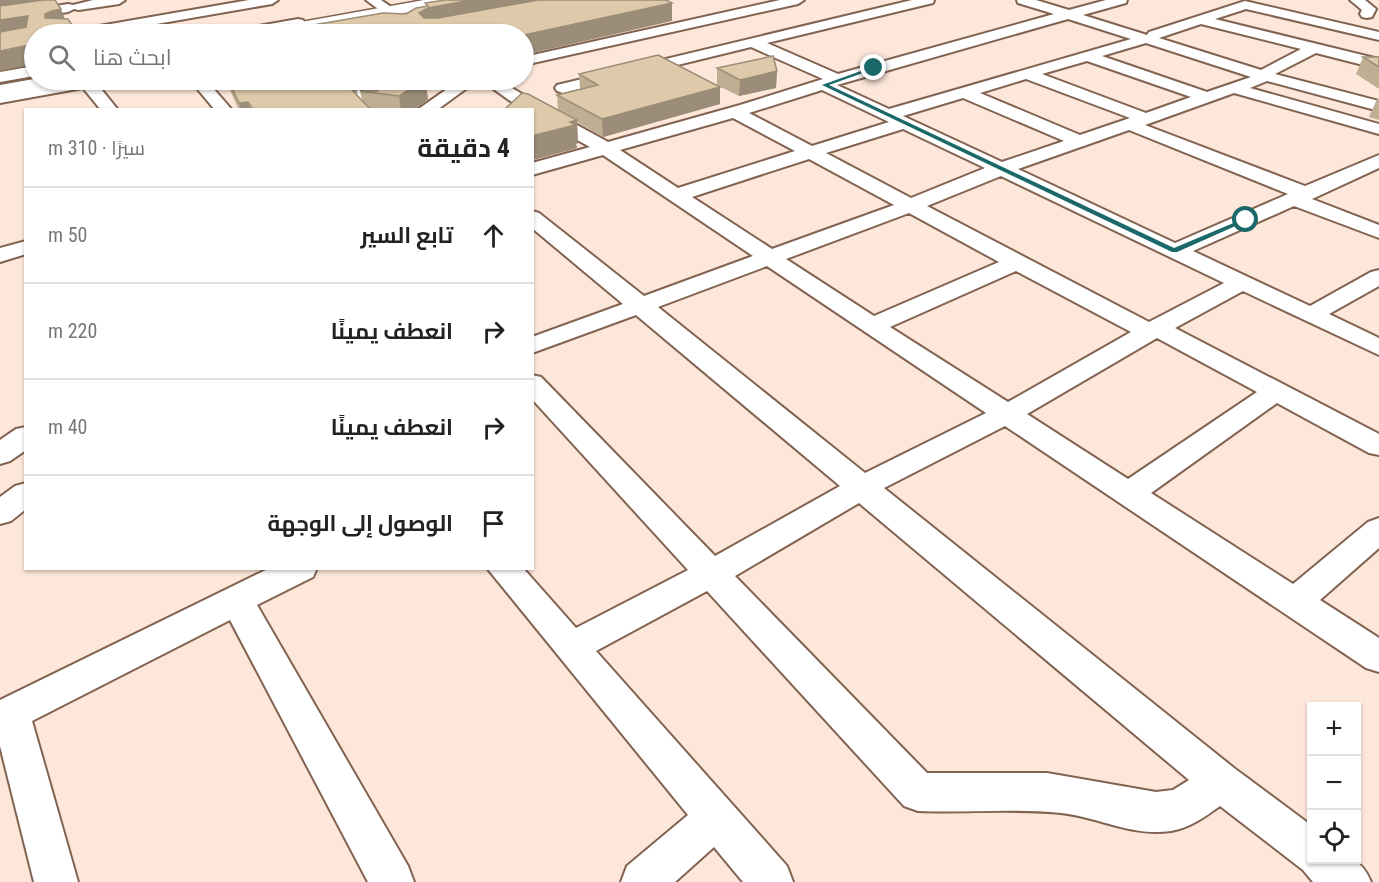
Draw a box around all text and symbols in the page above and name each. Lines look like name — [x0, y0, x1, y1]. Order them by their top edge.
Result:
search box — [24, 24, 534, 90]
icon: search — [45, 41, 78, 74]
text: ابحث هنا — [93, 45, 172, 70]
route end — [860, 54, 886, 80]
text: 4 دقيقة — [417, 133, 510, 163]
text: سيرًا · 310 m — [48, 136, 145, 160]
route start — [1232, 206, 1258, 232]
icon: ahead — [477, 219, 510, 252]
text: 50 m — [48, 223, 87, 247]
text: تابع السير — [360, 223, 453, 248]
icon: right — [477, 315, 510, 348]
text: 220 m — [48, 319, 97, 343]
text: انعطف يمينًا — [331, 319, 453, 344]
icon: right — [477, 411, 510, 444]
text: 40 m — [48, 415, 87, 439]
text: انعطف يمينًا — [331, 415, 453, 440]
icon: arrive — [477, 507, 510, 540]
text: الوصول إلى الوجهة — [268, 511, 453, 536]
map controls — [1307, 702, 1361, 864]
button: + — [1307, 702, 1361, 756]
button: − — [1307, 756, 1361, 810]
button: locate — [1307, 810, 1361, 864]

